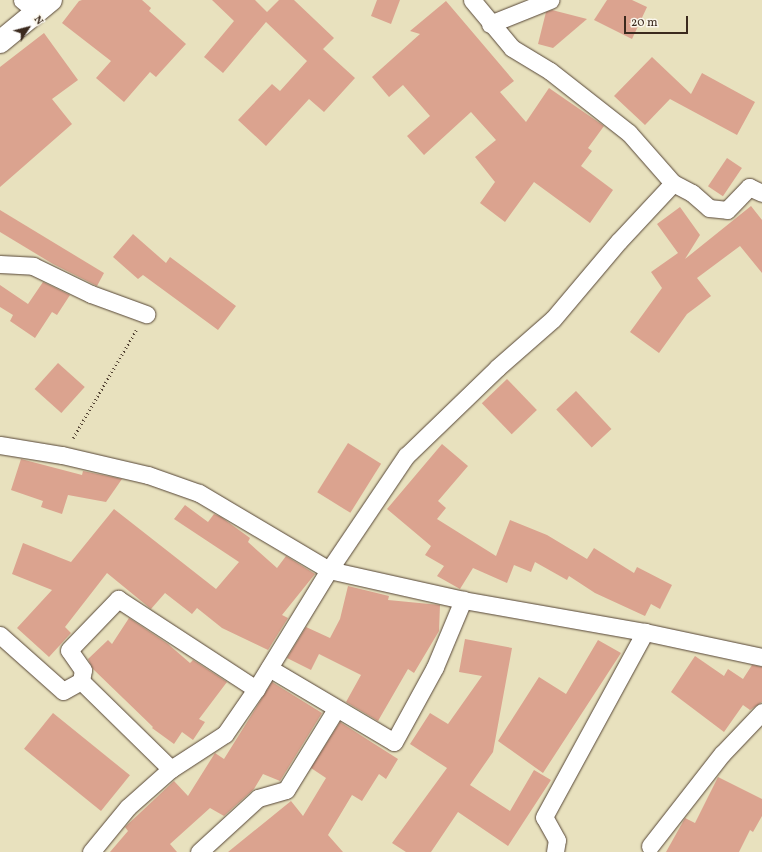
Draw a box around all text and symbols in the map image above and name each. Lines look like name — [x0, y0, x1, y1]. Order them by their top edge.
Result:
north arrow — [8, 8, 48, 48]
scale bar — [626, 8, 690, 34]
text: N — [30, 13, 47, 28]
text: 20 m — [631, 15, 658, 31]

